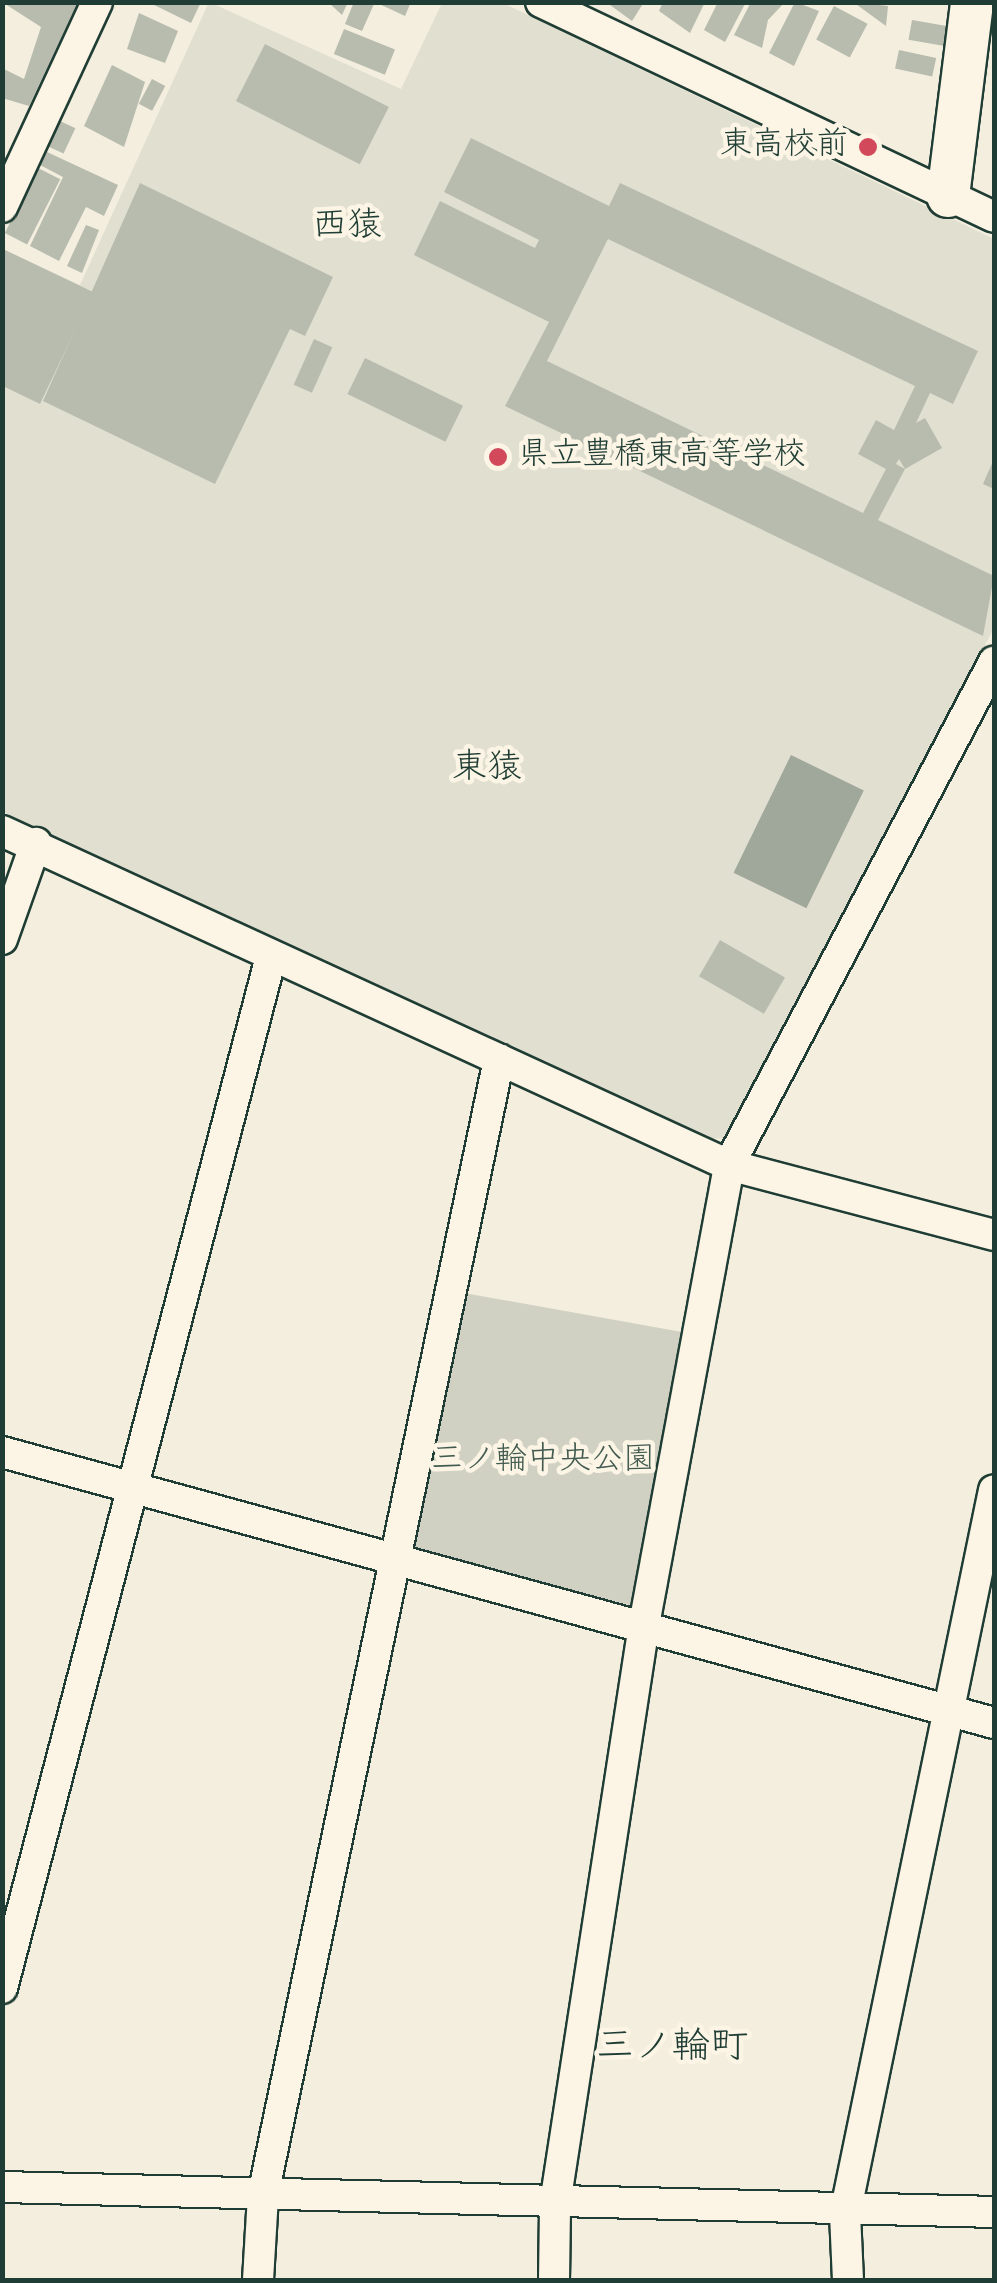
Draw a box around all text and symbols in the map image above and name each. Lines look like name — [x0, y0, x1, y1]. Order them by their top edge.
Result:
place label: 東高校前 — [720, 128, 848, 166]
marker: 東高校前 — [857, 136, 879, 158]
district label: 西猿 — [312, 208, 382, 250]
place label: 県立豊橋東高等学校 — [518, 438, 806, 476]
marker: 県立豊橋東高等学校 — [487, 446, 509, 468]
district label: 東猿 — [452, 750, 522, 792]
park label: 三ノ輪中央公園 — [431, 1443, 655, 1481]
district label: 三ノ輪町 — [596, 2028, 748, 2074]

